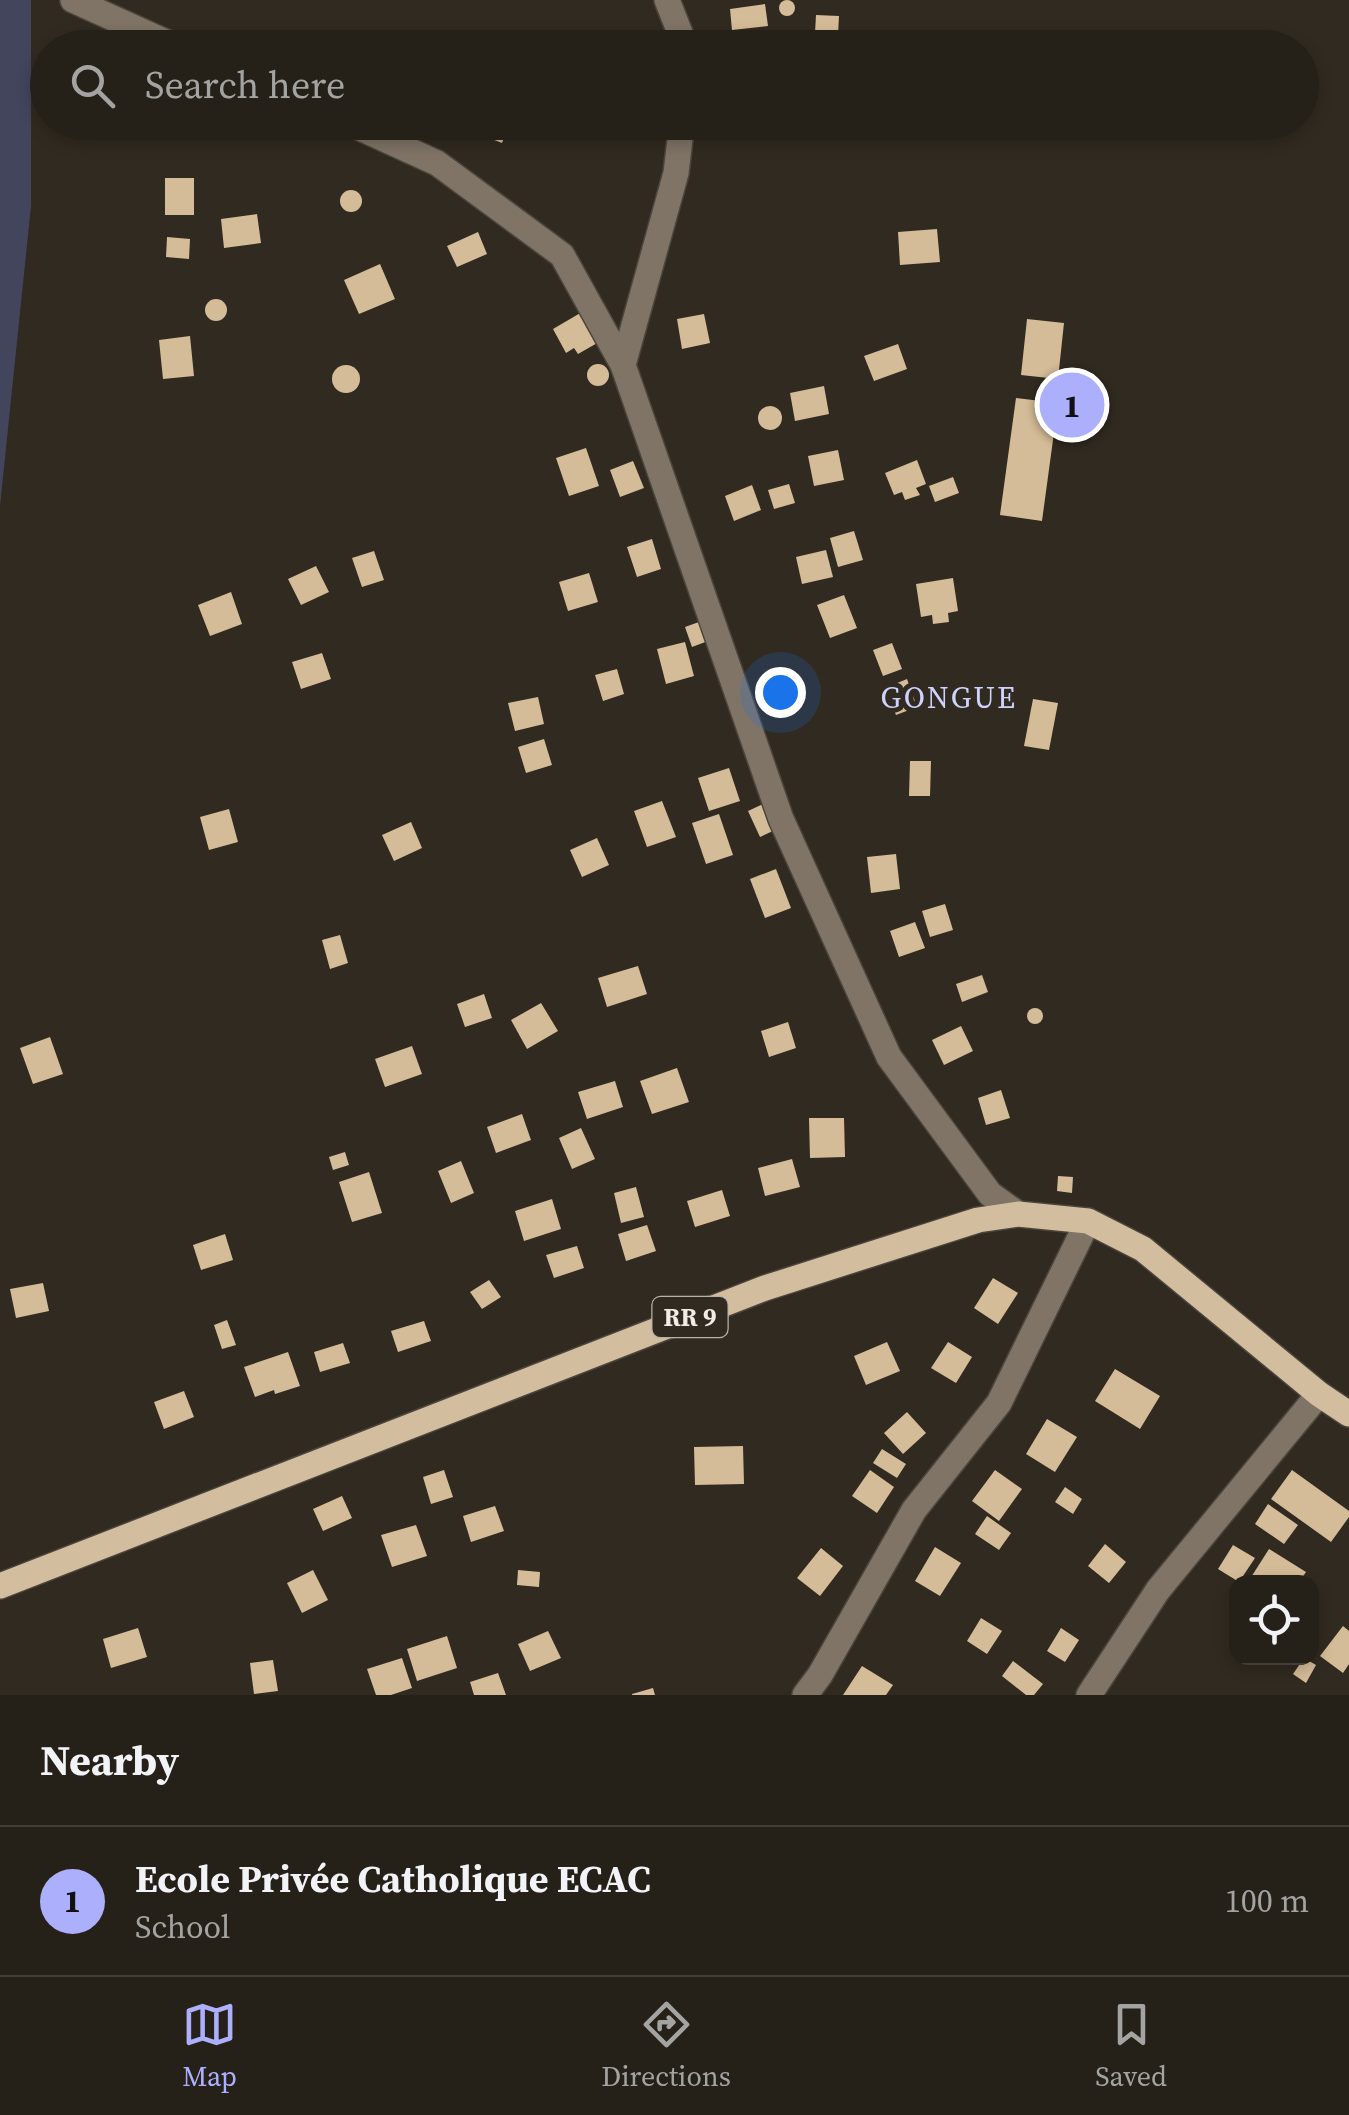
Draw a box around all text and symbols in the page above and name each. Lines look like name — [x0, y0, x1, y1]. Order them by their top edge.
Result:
search box — [30, 30, 1319, 140]
icon: search — [65, 58, 120, 113]
text: Search here — [145, 59, 345, 111]
pin: 1 — [1040, 368, 1104, 442]
your location — [755, 667, 806, 718]
district label: GONGUE — [880, 677, 1018, 718]
road number: RR 9 — [652, 1297, 728, 1337]
map controls — [1229, 1575, 1319, 1665]
button: locate — [1229, 1575, 1319, 1665]
text: Nearby — [40, 1731, 179, 1789]
text: Ecole Privée Catholique ECAC — [135, 1853, 651, 1905]
text: 1 — [64, 1879, 81, 1923]
text: 100 m — [1225, 1879, 1309, 1923]
text: School — [135, 1905, 230, 1949]
tab: Map — [182, 1997, 237, 2095]
tab: Directions — [601, 1997, 731, 2095]
tab: Saved — [1095, 1997, 1167, 2095]

